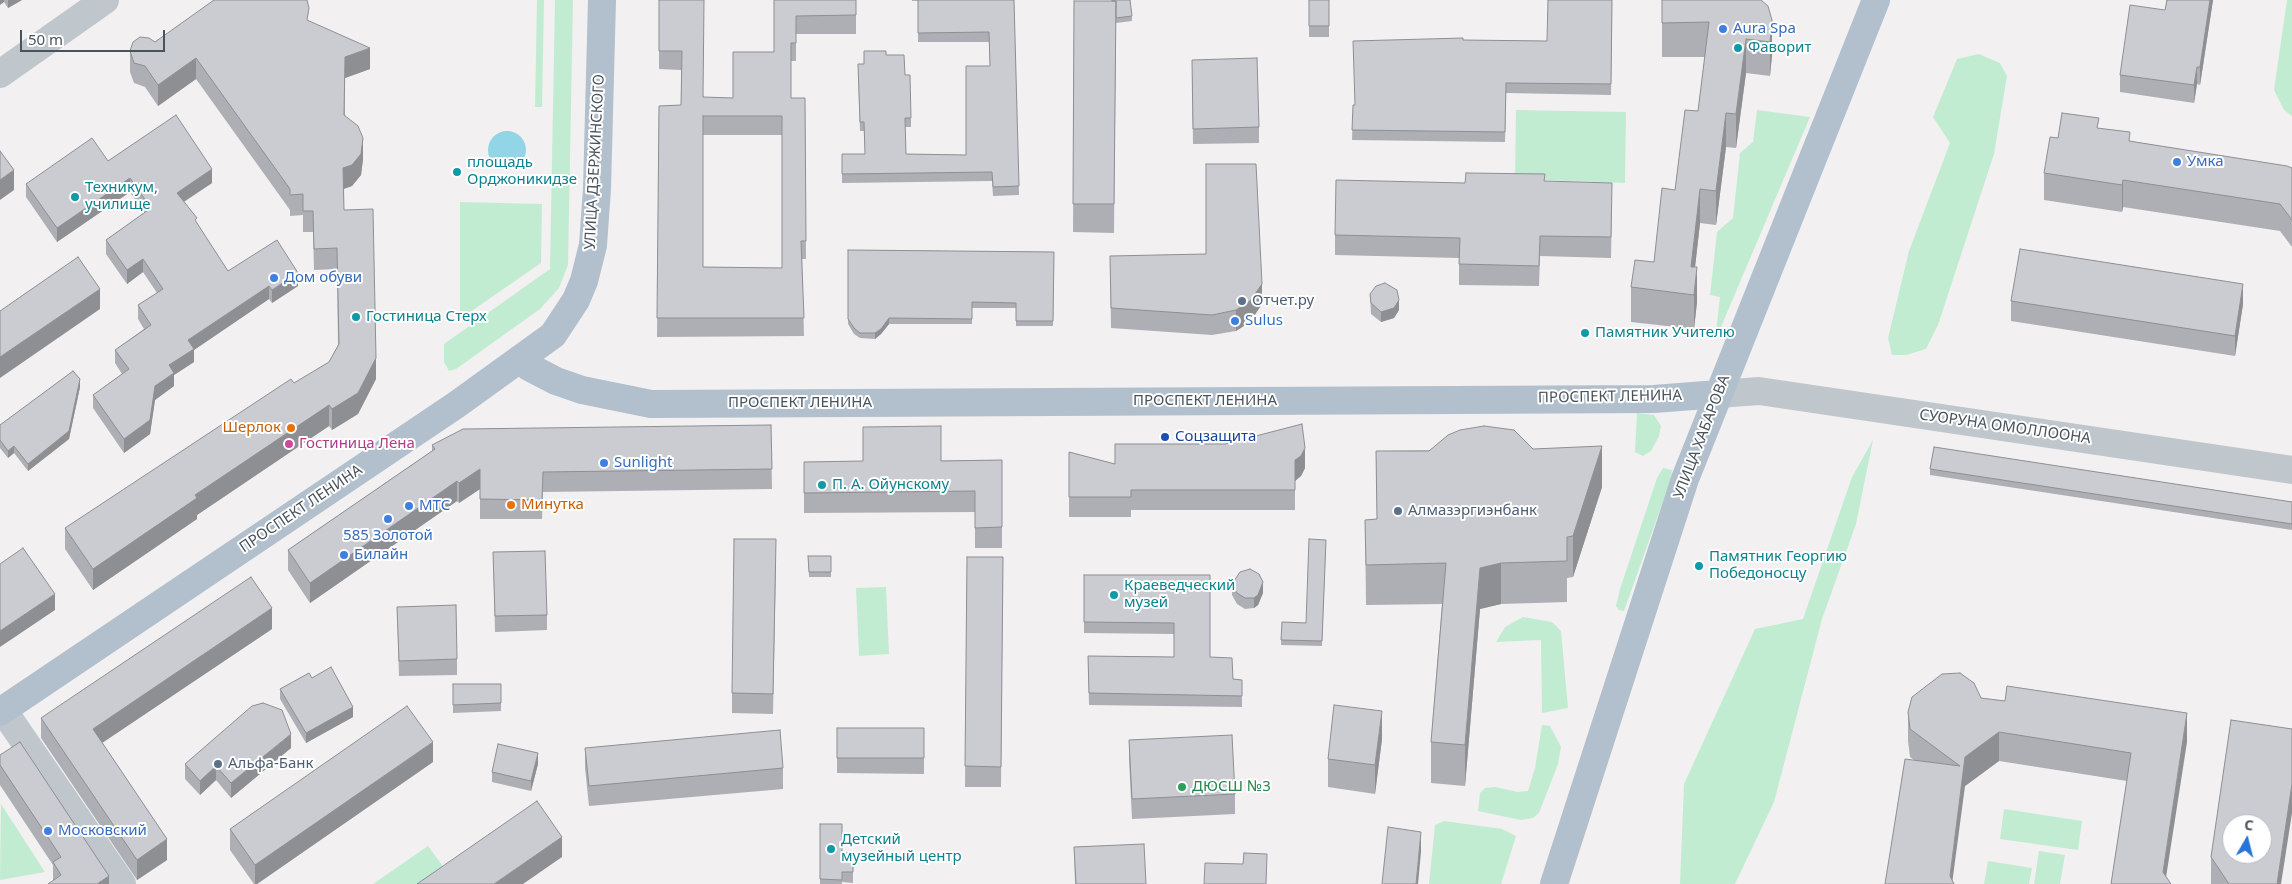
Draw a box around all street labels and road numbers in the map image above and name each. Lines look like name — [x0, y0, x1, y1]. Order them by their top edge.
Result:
street label: УЛИЦА ДЗЕРЖИНСКОГО — [581, 74, 609, 250]
street label: УЛИЦА ХАБАРОВА — [1670, 373, 1734, 501]
street label: ПРОСПЕКТ ЛЕНИНА — [1538, 387, 1682, 407]
street label: ПРОСПЕКТ ЛЕНИНА — [1133, 392, 1277, 410]
street label: ПРОСПЕКТ ЛЕНИНА — [728, 394, 872, 412]
street label: СУОРУНА ОМОЛЛООНА — [1918, 406, 2092, 448]
street label: ПРОСПЕКТ ЛЕНИНА — [236, 461, 366, 557]

